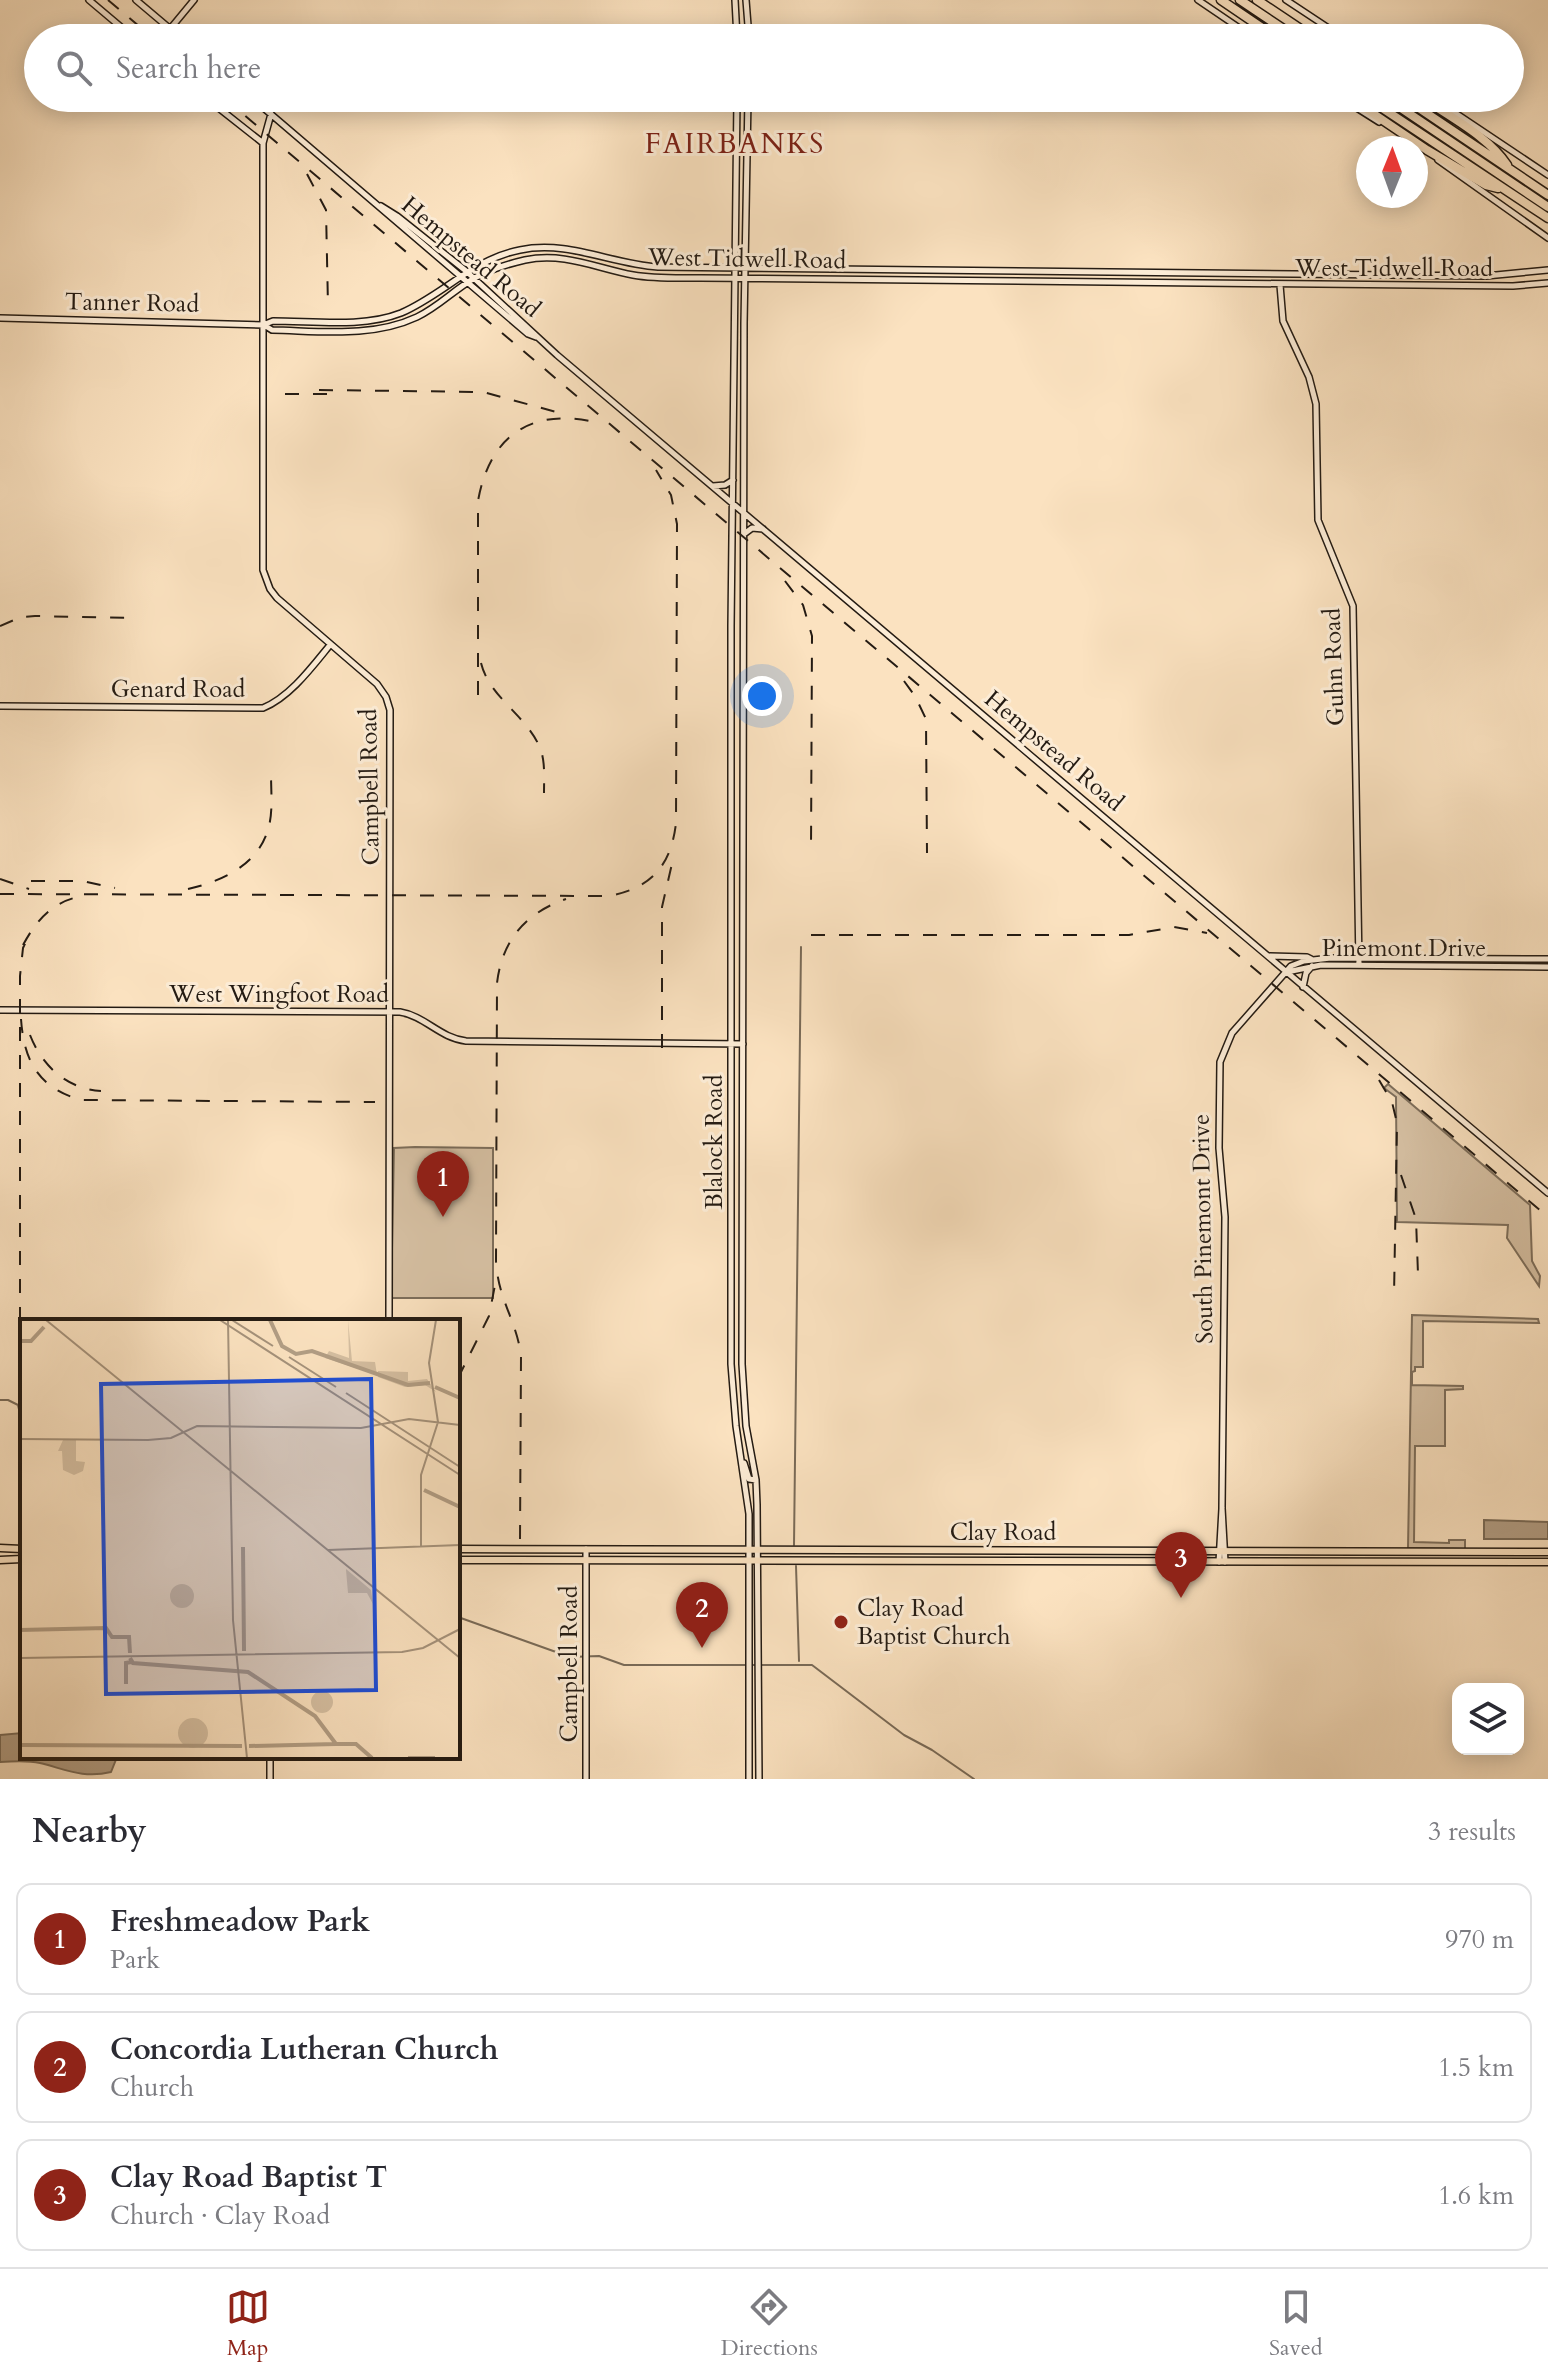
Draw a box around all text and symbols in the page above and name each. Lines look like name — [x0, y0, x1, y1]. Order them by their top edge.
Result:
search box — [24, 24, 1524, 112]
icon: search — [52, 46, 96, 90]
text: Search here — [116, 48, 261, 89]
district label: FAIRBANKS — [645, 125, 825, 163]
north arrow — [1356, 136, 1428, 208]
street label: Hempstead Road — [394, 189, 548, 325]
street label: West Tidwell Road — [647, 241, 847, 277]
street label: West Tidwell Road — [1294, 252, 1493, 285]
street label: Tanner Road — [65, 285, 200, 321]
street label: Guhn Road — [1315, 607, 1353, 727]
street label: Genard Road — [111, 673, 246, 706]
your location — [742, 676, 782, 716]
street label: Hempstead Road — [977, 683, 1131, 819]
street label: Campbell Road — [352, 708, 388, 866]
street label: Pinemont Drive — [1322, 932, 1486, 965]
street label: West Wingfoot Road — [168, 978, 389, 1011]
street label: Blalock Road — [698, 1074, 731, 1209]
street label: South Pinemont Drive — [1184, 1114, 1222, 1344]
pin: 1 — [417, 1151, 469, 1217]
inset map — [20, 1319, 460, 1759]
street label: Clay Road — [950, 1516, 1057, 1549]
pin: 3 — [1155, 1532, 1207, 1598]
pin: 2 — [676, 1582, 728, 1648]
street label: Campbell Road — [553, 1585, 586, 1742]
place label: Clay Road Baptist Church — [857, 1592, 1010, 1653]
marker: Clay Road Baptist Church — [832, 1613, 850, 1631]
map controls — [1452, 1683, 1524, 1755]
button: layers — [1452, 1683, 1524, 1755]
text: Nearby — [32, 1808, 147, 1854]
text: 3 results — [1428, 1814, 1516, 1849]
text: Freshmeadow Park — [110, 1901, 370, 1942]
text: 1 — [53, 1922, 67, 1957]
text: 970 m — [1445, 1922, 1514, 1957]
text: Park — [110, 1942, 160, 1977]
text: Concordia Lutheran Church — [110, 2029, 498, 2070]
text: 2 — [53, 2050, 67, 2085]
text: 1.5 km — [1438, 2050, 1514, 2085]
text: Church — [110, 2070, 194, 2105]
text: Clay Road Baptist T — [110, 2157, 387, 2198]
text: 3 — [53, 2178, 67, 2213]
text: 1.6 km — [1438, 2178, 1514, 2213]
text: Church · Clay Road — [110, 2198, 330, 2233]
tab: Map — [226, 2285, 270, 2363]
tab: Directions — [721, 2285, 818, 2363]
tab: Saved — [1269, 2285, 1322, 2363]

